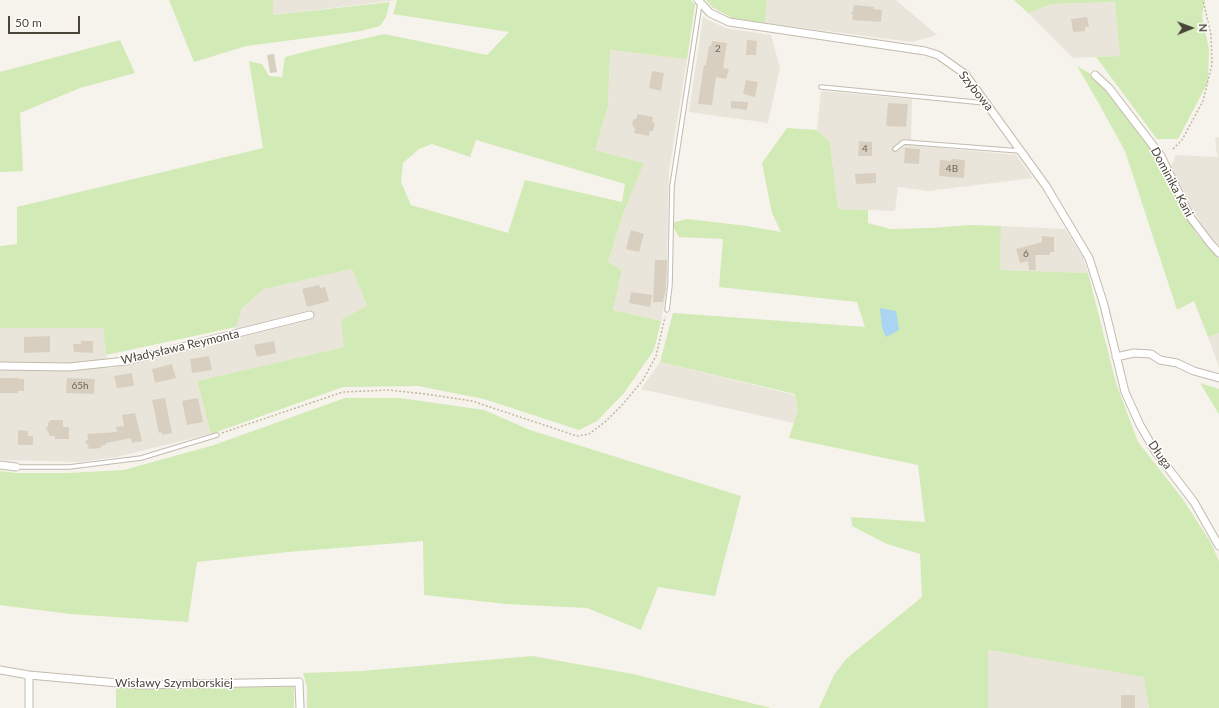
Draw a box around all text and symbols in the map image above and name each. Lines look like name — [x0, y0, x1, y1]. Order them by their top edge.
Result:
scale bar — [10, 8, 82, 34]
north arrow — [1171, 8, 1211, 48]
text: 50 m — [15, 15, 42, 30]
text: N — [1197, 23, 1210, 32]
house number: 2 — [715, 43, 721, 55]
street label: Szybowa — [956, 68, 996, 114]
house number: 4 — [862, 143, 868, 155]
street label: Dominika Kani — [1148, 145, 1196, 219]
house number: 4B — [946, 163, 958, 175]
house number: 6 — [1023, 248, 1029, 260]
street label: Władysława Reymonta — [119, 326, 241, 368]
house number: 65h — [71, 380, 89, 392]
street label: Długa — [1145, 438, 1175, 472]
street label: Wisławy Szymborskiej — [115, 676, 233, 690]

